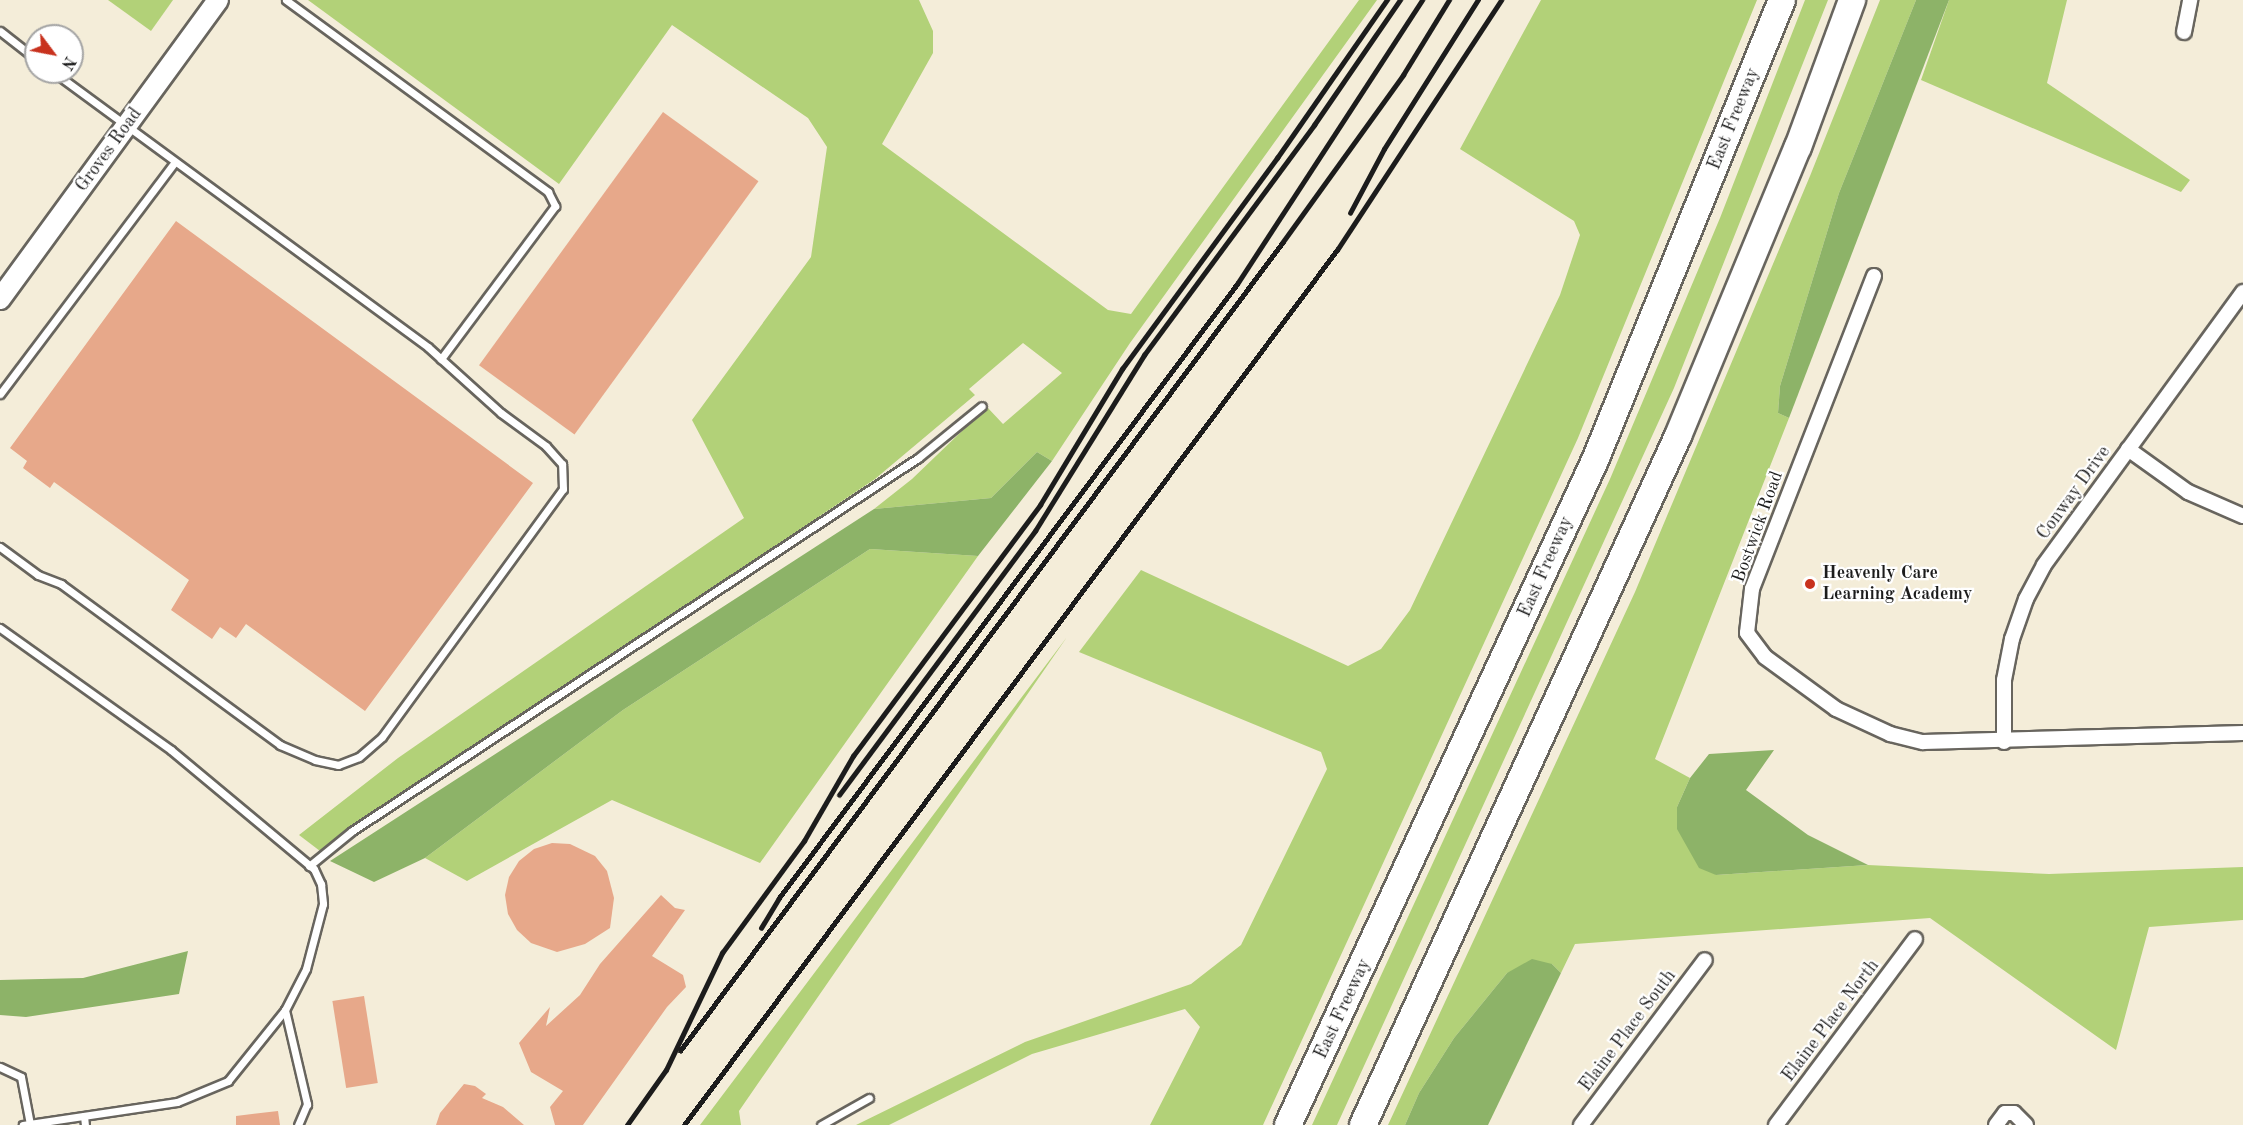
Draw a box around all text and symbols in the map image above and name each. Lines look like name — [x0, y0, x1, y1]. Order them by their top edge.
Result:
north arrow — [24, 24, 84, 84]
text: N — [58, 53, 78, 72]
street label: East Freeway — [1704, 65, 1764, 173]
street label: Groves Road — [71, 104, 147, 196]
street label: Conway Drive — [2033, 442, 2115, 544]
street label: Bostwick Road — [1728, 469, 1788, 585]
street label: East Freeway — [1514, 513, 1578, 621]
place label: Heavenly Care Learning Academy — [1822, 563, 1972, 606]
marker: Heavenly Care Learning Academy — [1803, 577, 1817, 591]
street label: East Freeway — [1310, 955, 1376, 1063]
street label: Elaine Place North — [1778, 956, 1884, 1086]
street label: Elaine Place South — [1575, 966, 1681, 1096]

